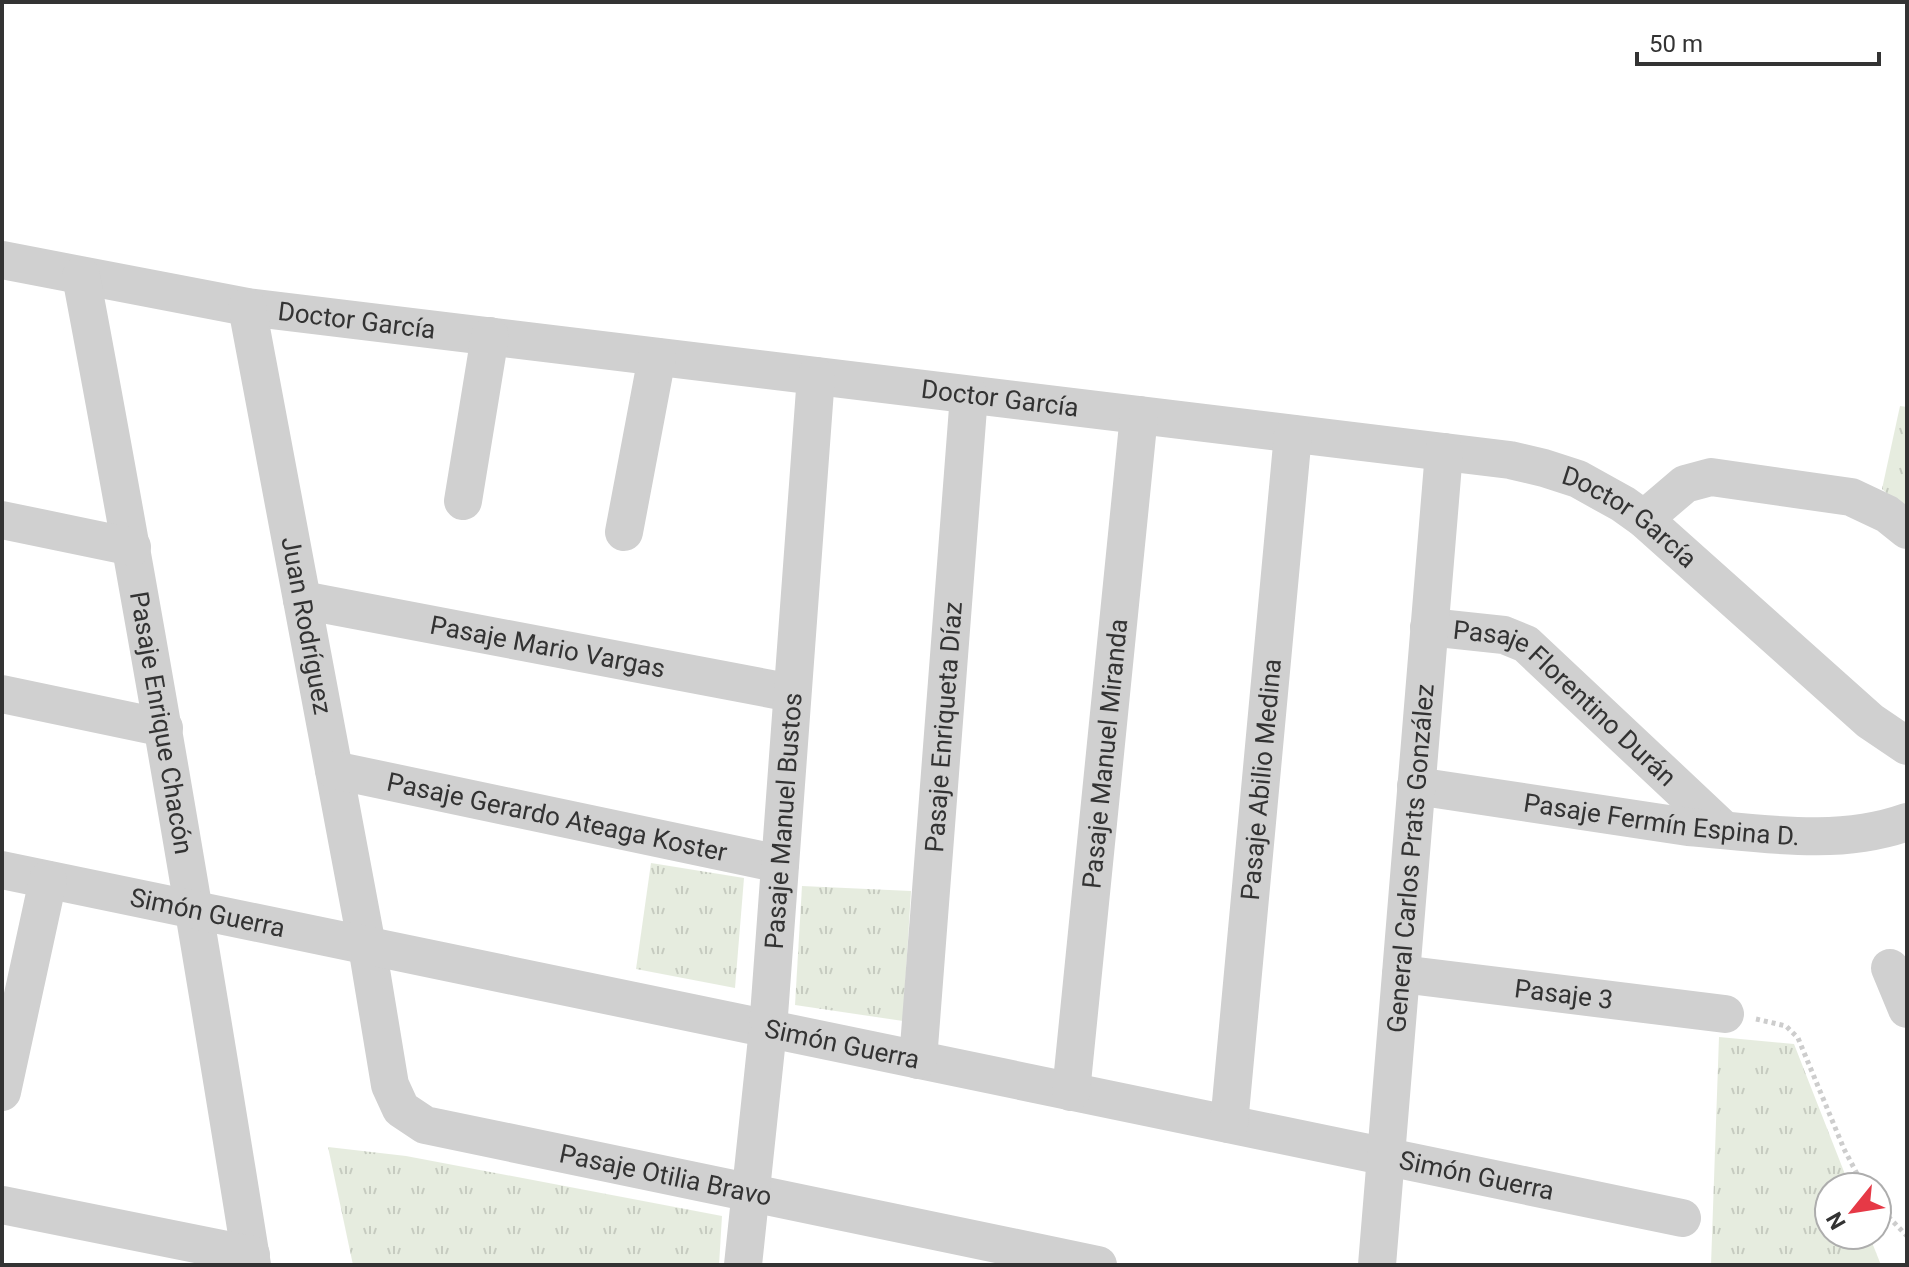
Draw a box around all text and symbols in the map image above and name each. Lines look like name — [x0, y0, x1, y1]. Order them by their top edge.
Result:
scale bar — [1637, 16, 1879, 66]
text: 50 m — [1649, 30, 1703, 58]
street label: Doctor García — [276, 296, 437, 345]
street label: Doctor García — [920, 374, 1081, 423]
street label: Doctor García — [1559, 460, 1703, 574]
street label: Juan Rodríguez — [275, 534, 338, 717]
street label: Pasaje Enrique Chacón — [124, 589, 199, 857]
street label: Pasaje Enriqueta Díaz — [919, 600, 968, 853]
street label: Pasaje Mario Vargas — [428, 610, 668, 684]
street label: Pasaje Florentino Durán — [1452, 615, 1682, 792]
street label: Pasaje Manuel Miranda — [1076, 617, 1133, 890]
street label: Pasaje Abilio Medina — [1235, 657, 1287, 902]
street label: General Carlos Prats González — [1381, 683, 1440, 1034]
street label: Pasaje Manuel Bustos — [759, 692, 808, 950]
street label: Pasaje Gerardo Ateaga Koster — [384, 767, 730, 867]
street label: Pasaje Fermín Espina D. — [1522, 787, 1800, 851]
street label: Simón Guerra — [128, 882, 288, 943]
street label: Pasaje 3 — [1513, 973, 1615, 1015]
street label: Simón Guerra — [762, 1013, 922, 1075]
street label: Pasaje Otilia Bravo — [557, 1138, 774, 1212]
street label: Simón Guerra — [1397, 1145, 1557, 1206]
north arrow — [1813, 1171, 1893, 1251]
text: N — [1821, 1208, 1851, 1234]

